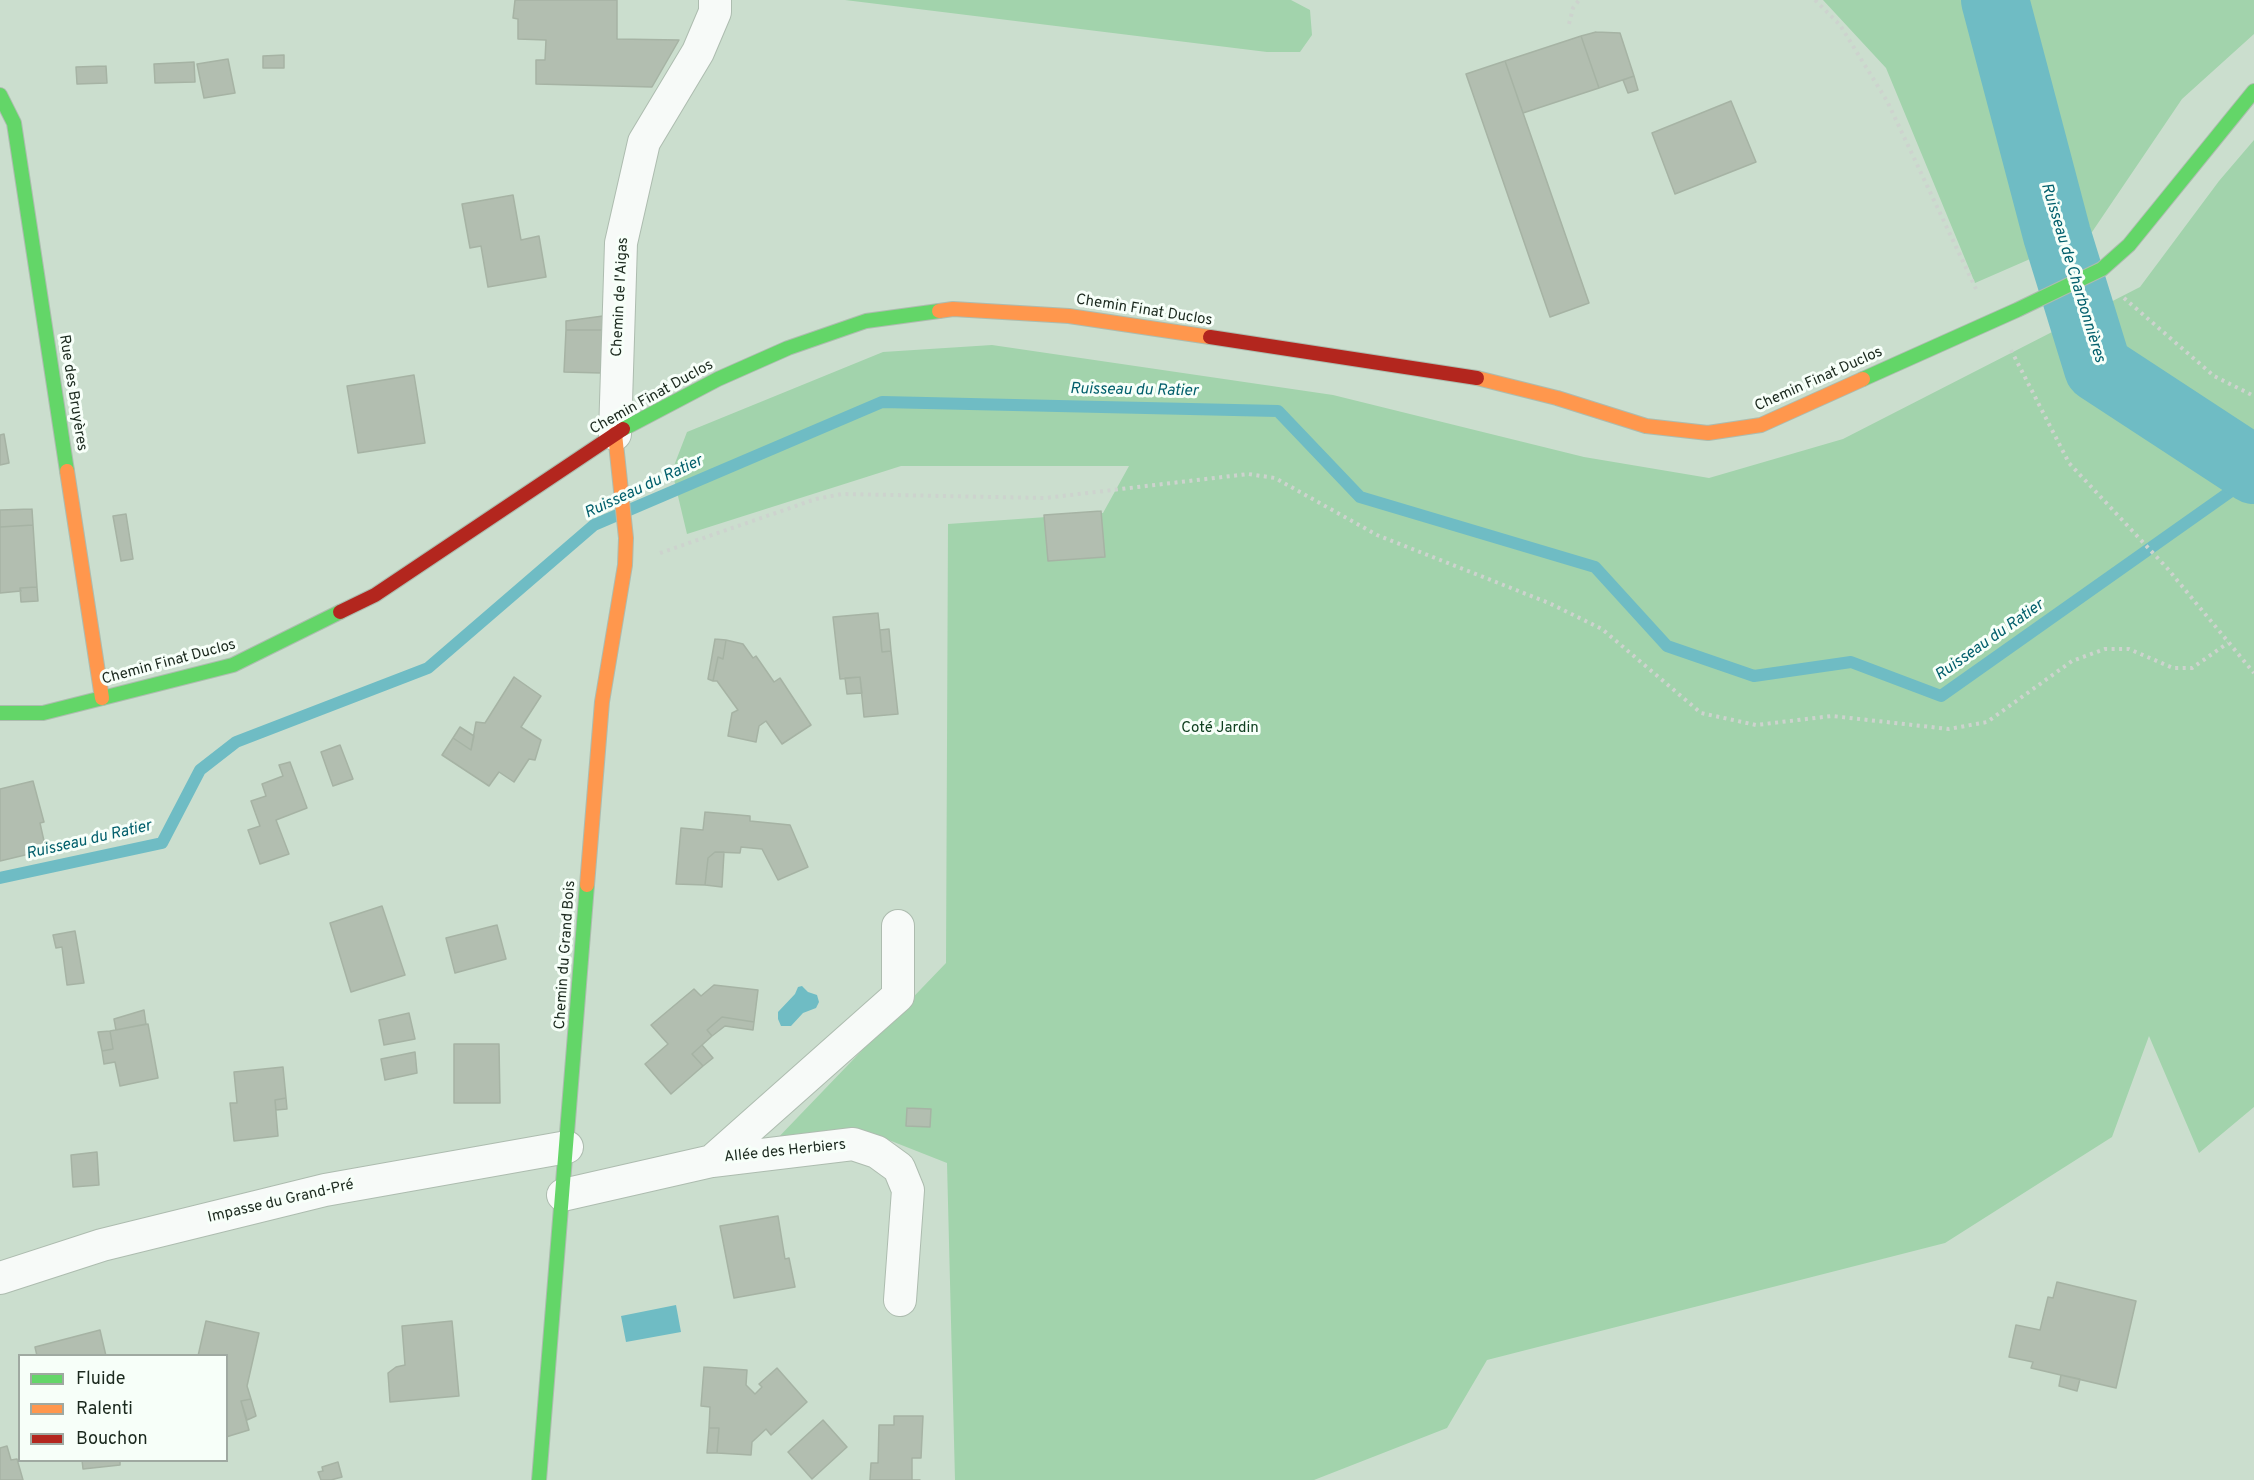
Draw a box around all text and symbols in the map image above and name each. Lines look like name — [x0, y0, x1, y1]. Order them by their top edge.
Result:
water label: Ruisseau de Charbonnières — [2036, 181, 2108, 365]
street label: Chemin de l'Aigas — [609, 237, 633, 357]
street label: Chemin Finat Duclos — [1074, 291, 1214, 331]
street label: Rue des Bruyères — [54, 334, 90, 452]
street label: Chemin Finat Duclos — [1752, 344, 1886, 416]
street label: Chemin Finat Duclos — [587, 357, 717, 439]
water label: Ruisseau du Ratier — [1070, 380, 1198, 402]
water label: Ruisseau du Ratier — [582, 452, 706, 524]
water label: Ruisseau du Ratier — [1932, 596, 2048, 686]
street label: Chemin Finat Duclos — [100, 636, 238, 690]
park label: Coté Jardin — [1181, 720, 1259, 738]
water label: Ruisseau du Ratier — [24, 817, 154, 865]
street label: Chemin du Grand Bois — [552, 880, 580, 1030]
street label: Allée des Herbiers — [723, 1137, 847, 1167]
street label: Impasse du Grand-Pré — [206, 1176, 356, 1228]
legend — [18, 1354, 228, 1462]
text: Fluide — [76, 1368, 125, 1391]
text: Ralenti — [76, 1398, 133, 1421]
text: Bouchon — [76, 1428, 148, 1451]

